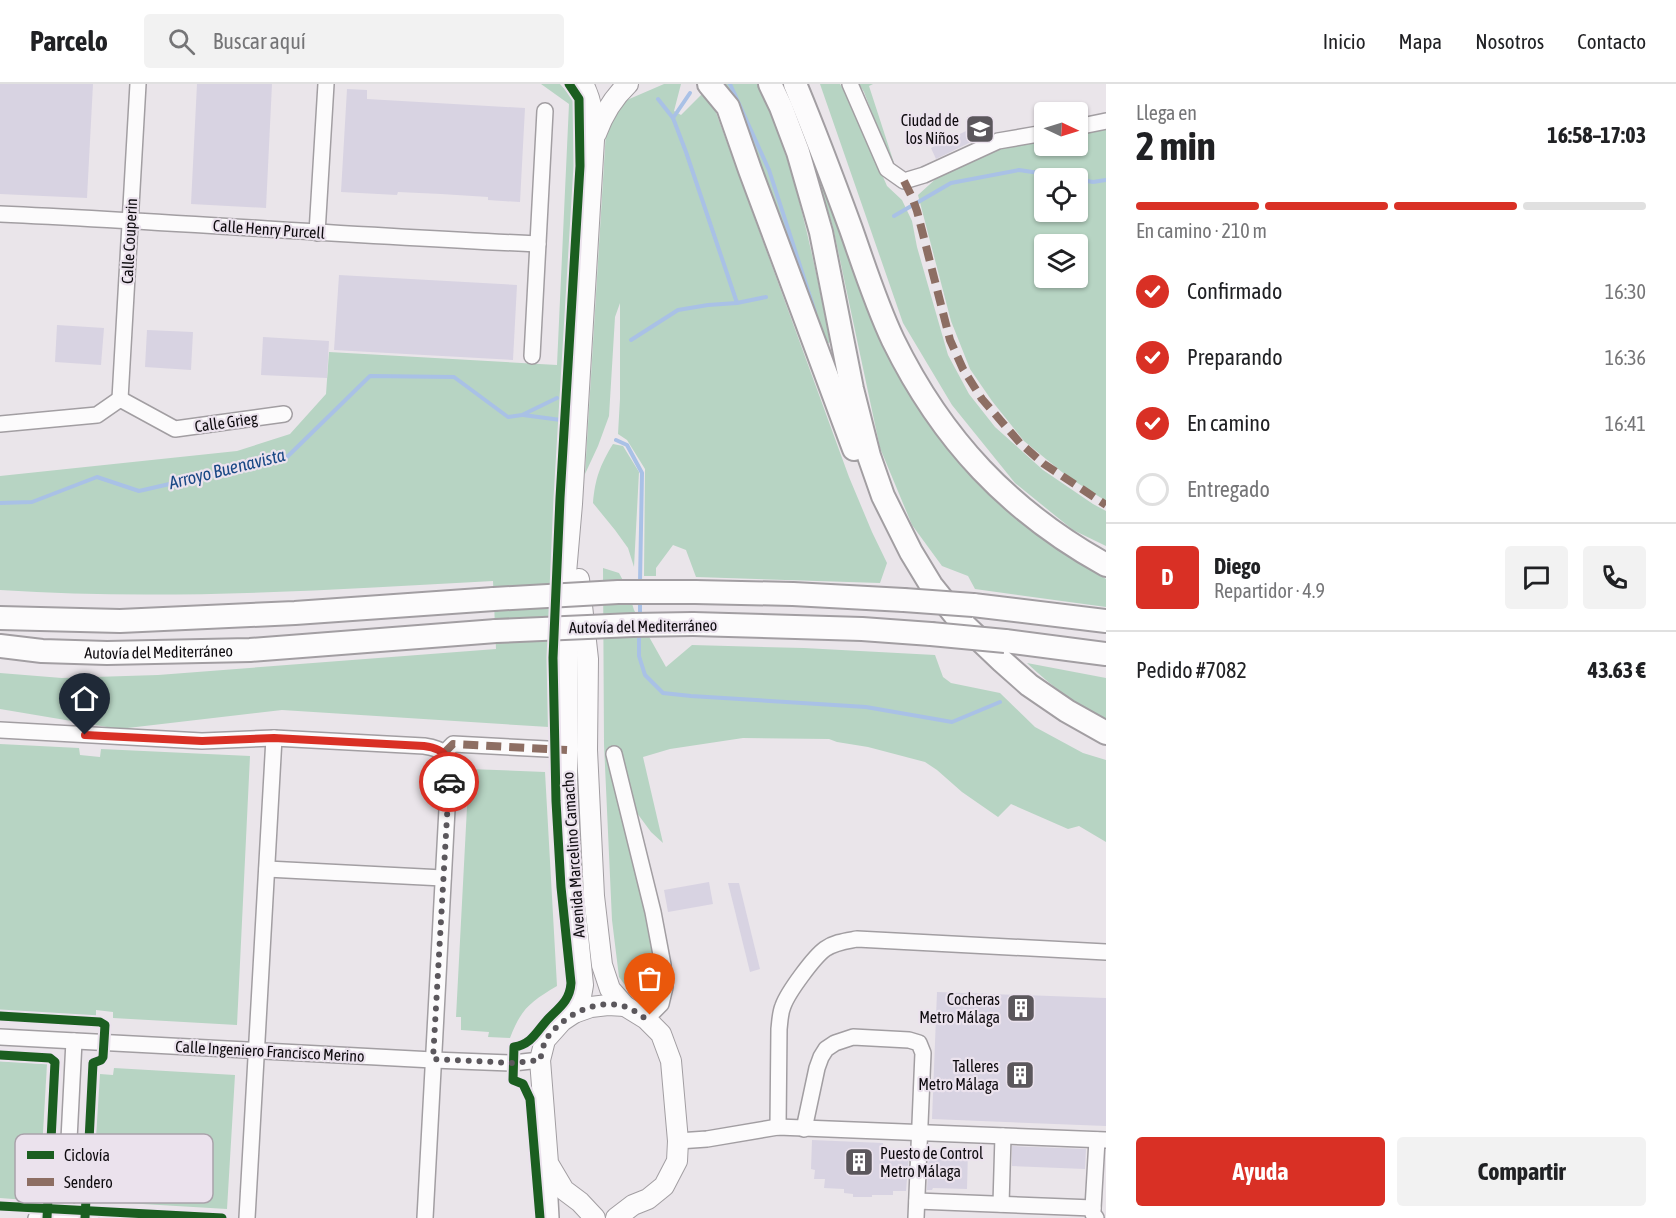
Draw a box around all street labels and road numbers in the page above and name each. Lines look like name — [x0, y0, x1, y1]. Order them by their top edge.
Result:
street label: Calle Couperin — [118, 198, 141, 284]
street label: Calle Henry Purcell — [212, 216, 326, 243]
street label: Calle Grieg — [193, 409, 259, 436]
street label: Autovía del Mediterráneo — [569, 616, 717, 636]
street label: Autovía del Mediterráneo — [84, 641, 233, 662]
street label: Avenida Marcelino Camacho — [558, 771, 588, 939]
street label: Calle Ingeniero Francisco Merino — [175, 1037, 365, 1066]

